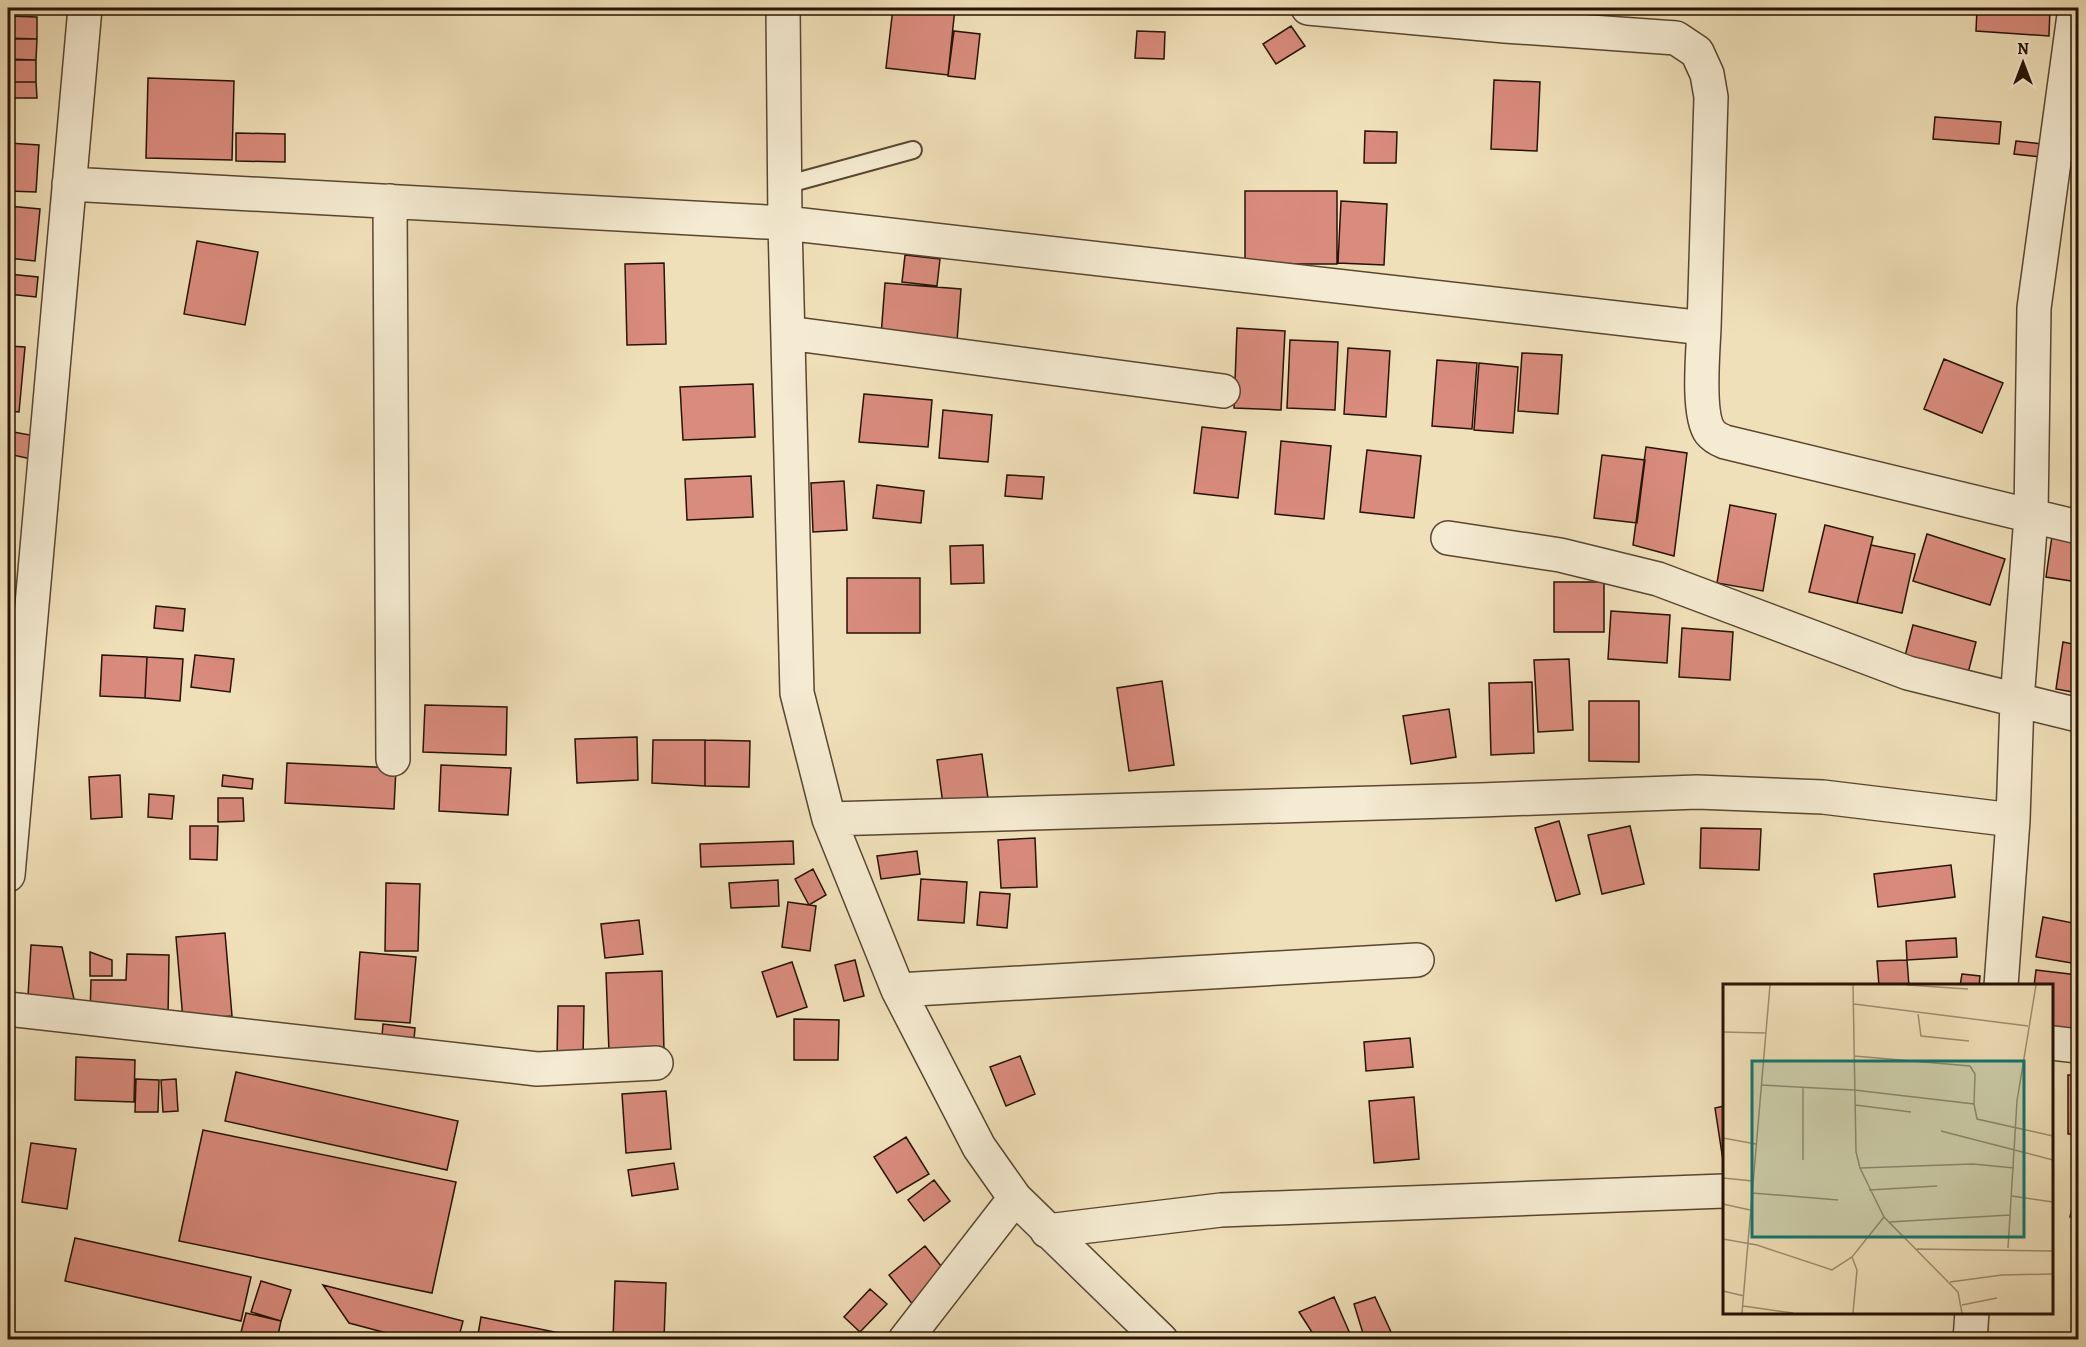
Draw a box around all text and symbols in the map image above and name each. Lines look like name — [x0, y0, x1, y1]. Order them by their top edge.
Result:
north arrow — [1993, 33, 2053, 93]
text: N — [2017, 38, 2029, 60]
inset map — [1723, 984, 2053, 1314]

